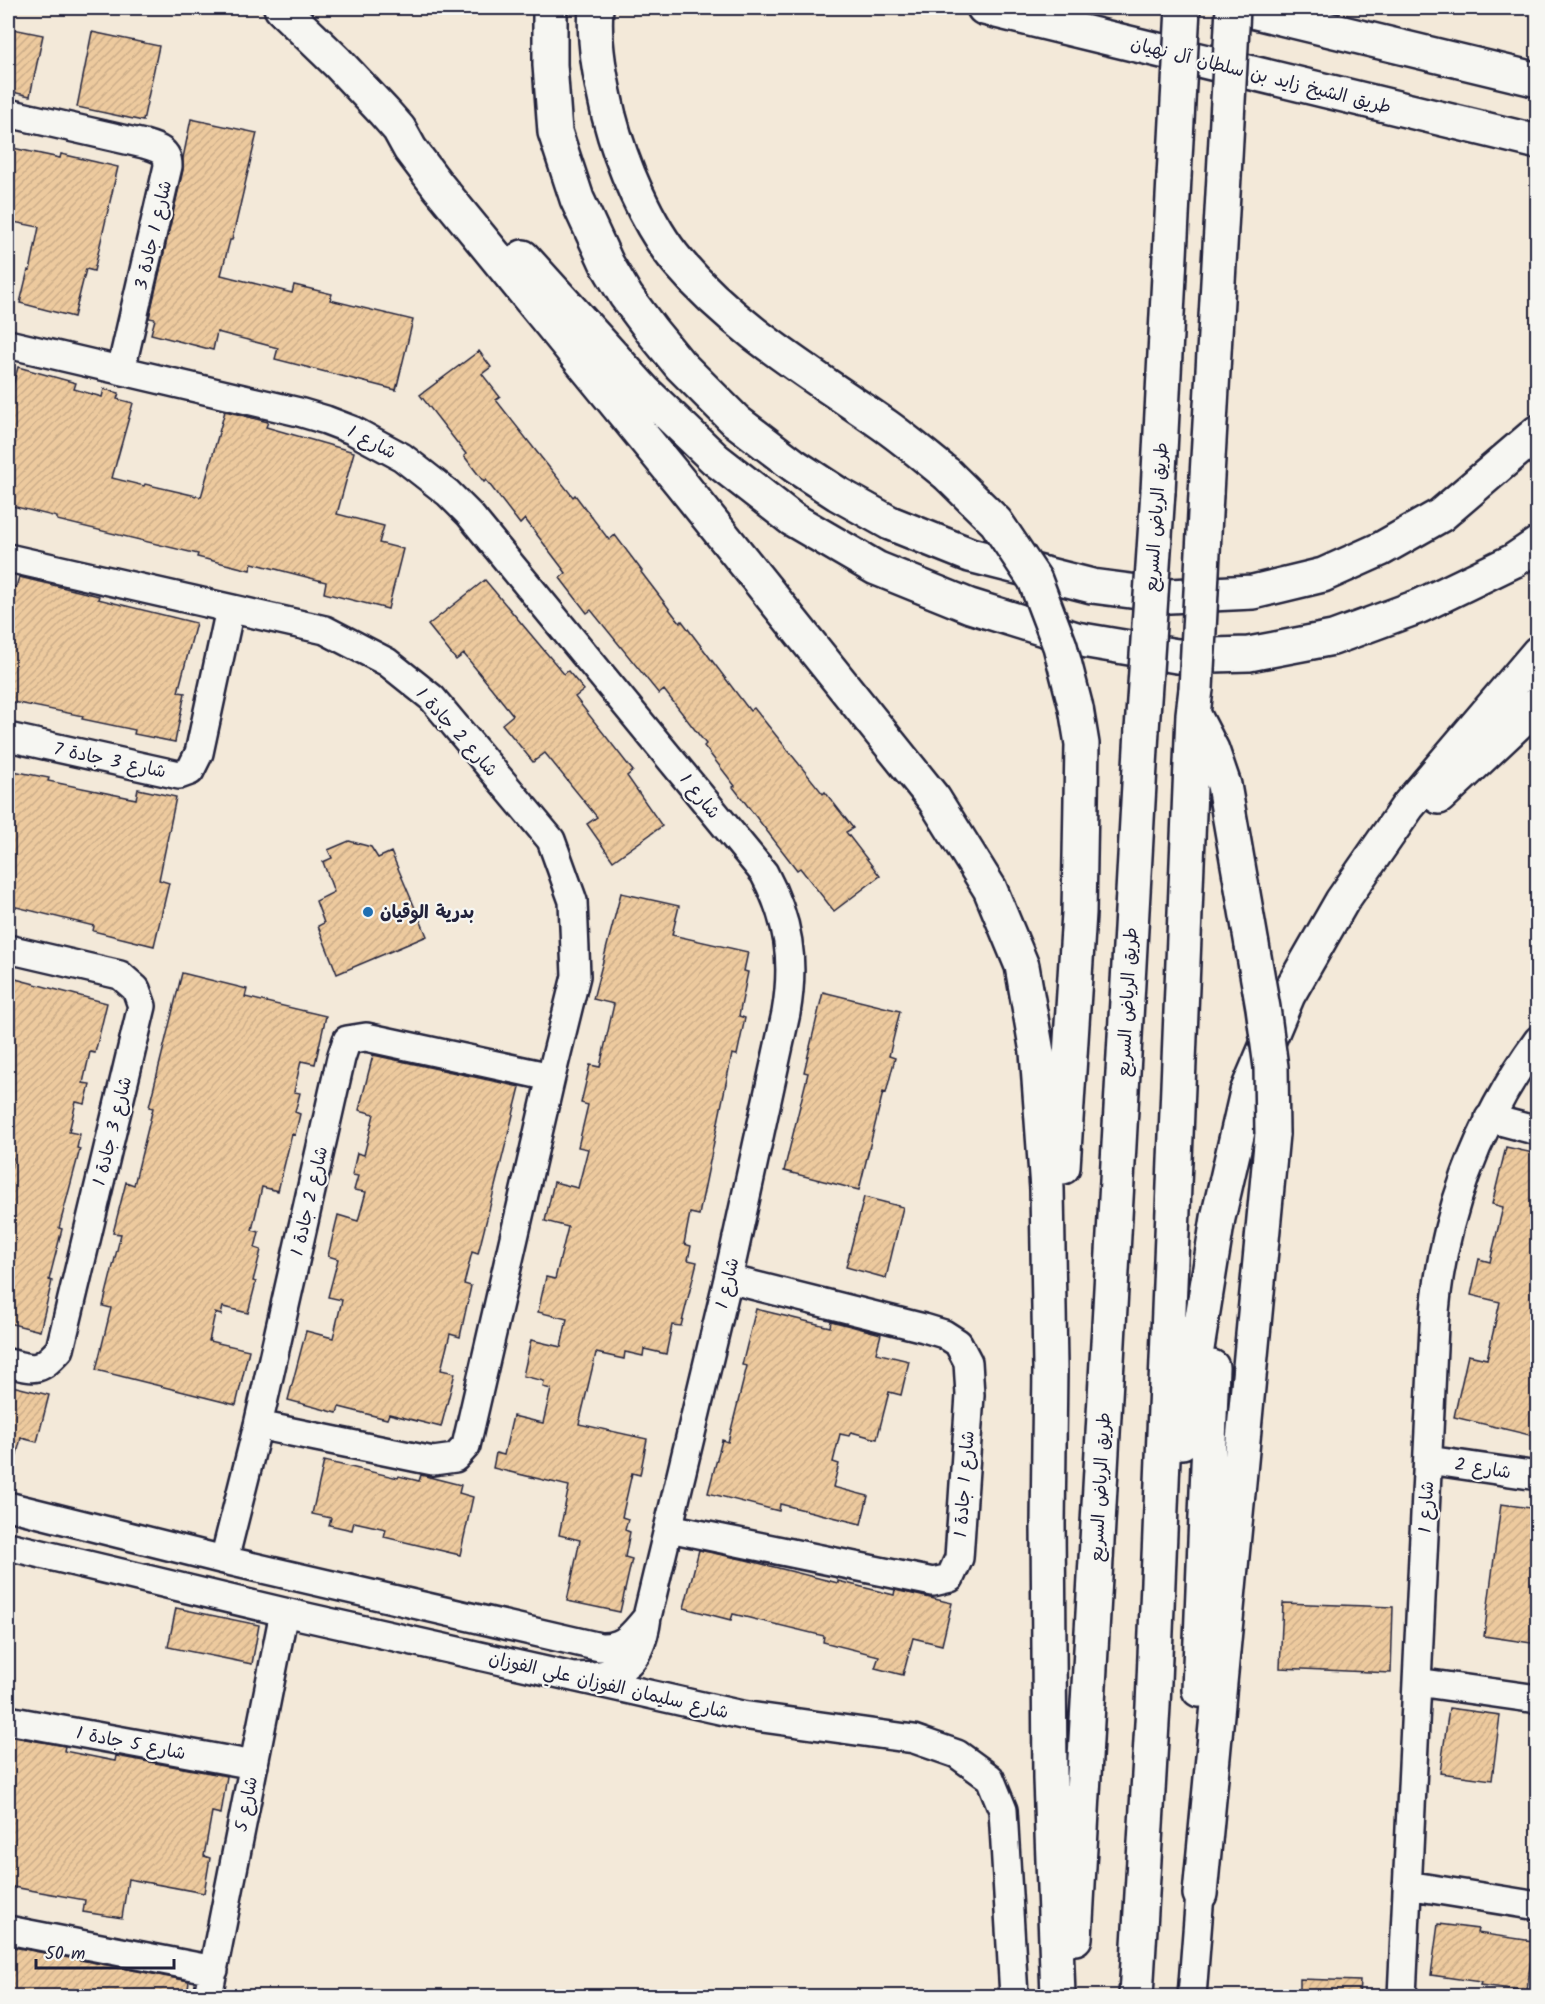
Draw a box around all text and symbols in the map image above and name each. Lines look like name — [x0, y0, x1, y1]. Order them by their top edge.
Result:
street label: طريق الشيخ زايد بن سلطان آل نهيان — [1127, 30, 1394, 123]
street label: شارع 1 جادة 3 — [128, 178, 181, 293]
street label: شارع 1 — [342, 419, 401, 468]
street label: طريق الرياض السريع — [1138, 441, 1177, 593]
street label: شارع 2 جادة 1 — [408, 682, 504, 784]
street label: شارع 3 جادة 7 — [51, 735, 169, 788]
street label: شارع 1 — [671, 768, 726, 826]
place label: بدرية الوقيان — [380, 899, 474, 928]
marker: بدرية الوقيان — [361, 905, 375, 919]
street label: طريق الرياض السريع — [1110, 926, 1147, 1078]
street label: شارع 3 جادة 1 — [86, 1074, 141, 1189]
street label: شارع 2 جادة 1 — [284, 1144, 337, 1259]
street label: شارع 1 — [709, 1255, 748, 1312]
street label: طريق الرياض السريع — [1083, 1411, 1120, 1563]
street label: شارع 1 جادة 1 — [947, 1430, 984, 1538]
street label: شارع 2 — [1453, 1451, 1513, 1488]
street label: شارع 1 — [1412, 1480, 1443, 1534]
street label: شارع سليمان الفوزان علي الفوزان — [486, 1645, 731, 1728]
street label: شارع 5 جادة 1 — [73, 1720, 188, 1769]
street label: شارع 5 — [228, 1774, 267, 1834]
scale bar — [36, 1932, 174, 1970]
text: 50 m — [45, 1940, 85, 1969]

